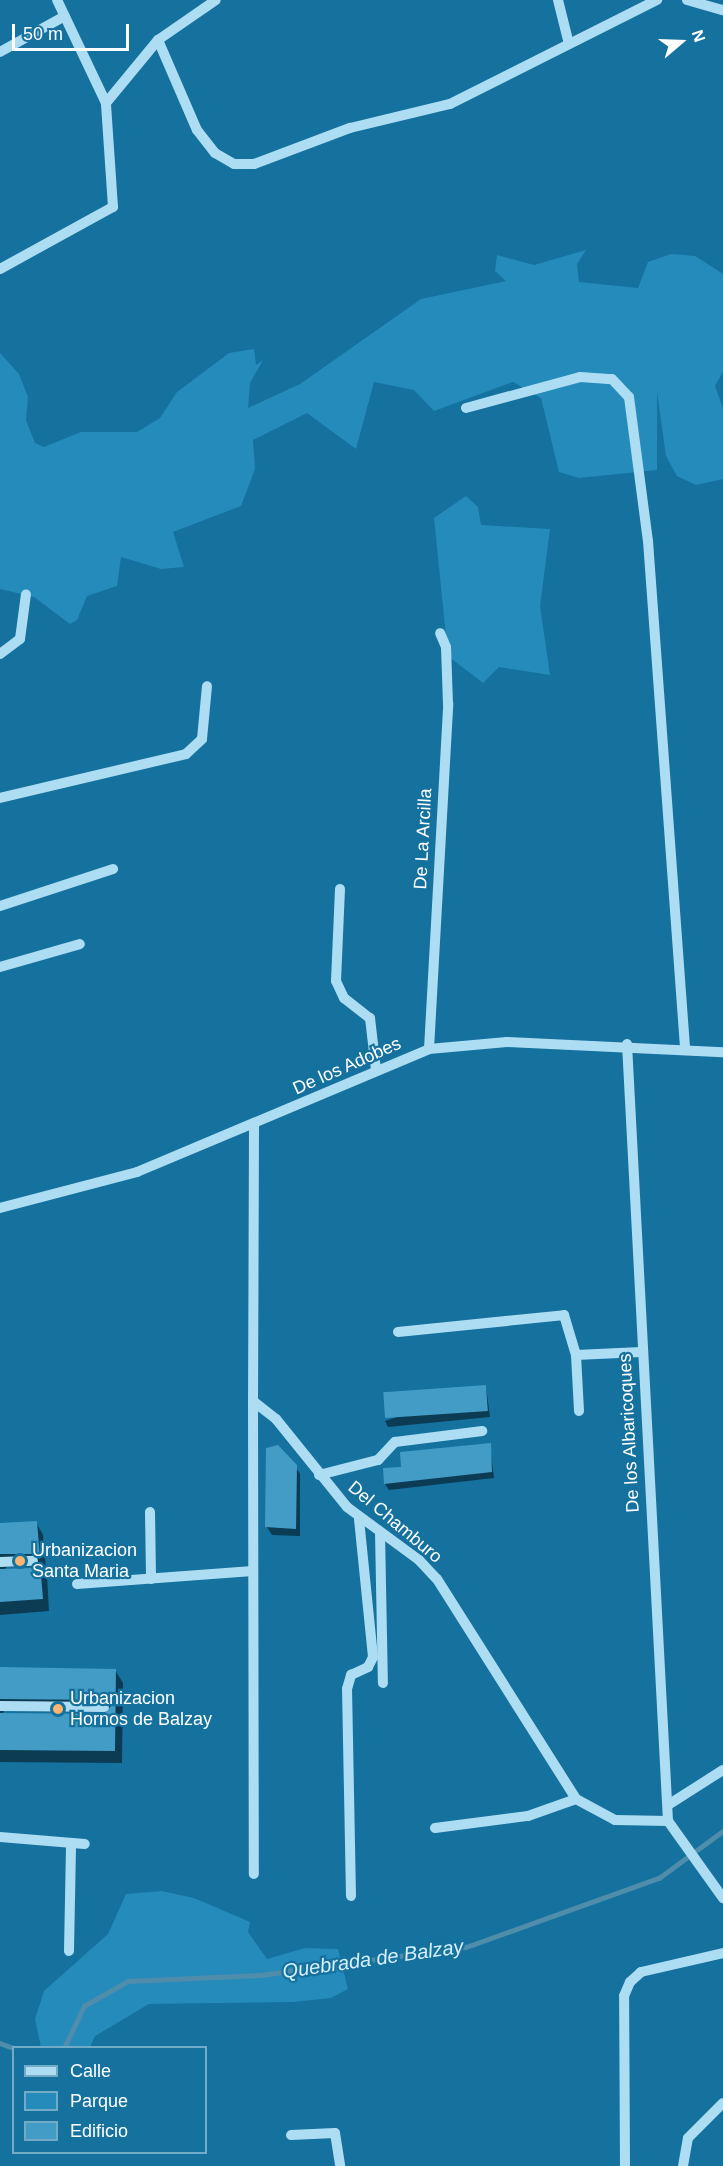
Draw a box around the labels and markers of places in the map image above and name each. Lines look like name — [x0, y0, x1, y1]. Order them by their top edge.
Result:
place label: Urbanizacion Santa Maria — [32, 1540, 137, 1582]
marker: Urbanizacion Santa Maria — [13, 1554, 27, 1568]
place label: Urbanizacion Hornos de Balzay — [70, 1688, 212, 1730]
marker: Urbanizacion Hornos de Balzay — [51, 1702, 65, 1716]

